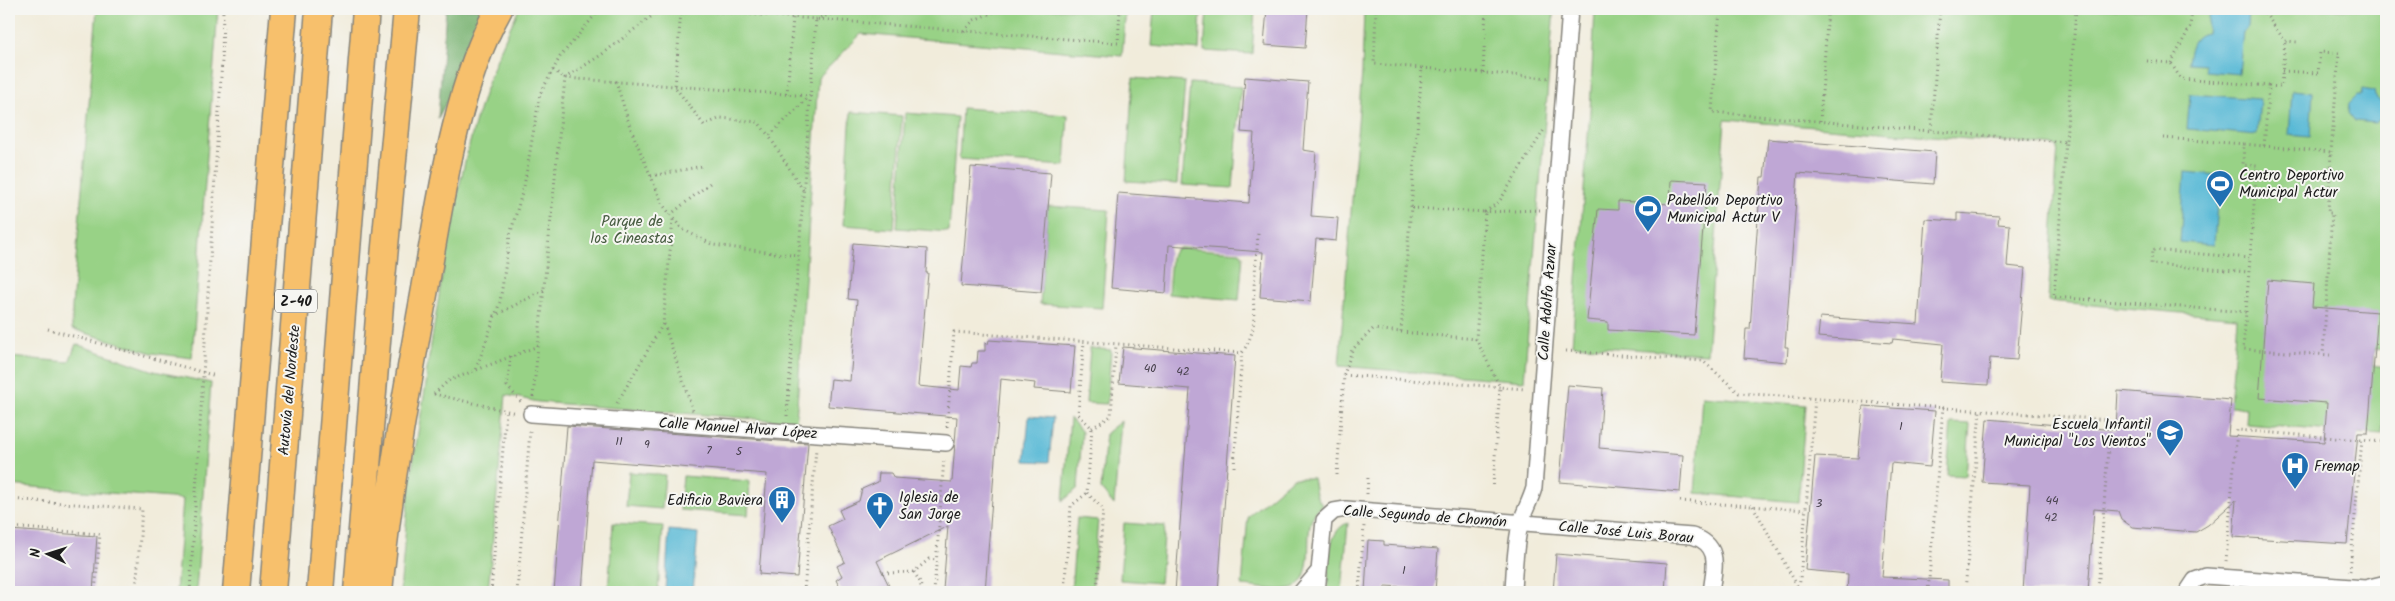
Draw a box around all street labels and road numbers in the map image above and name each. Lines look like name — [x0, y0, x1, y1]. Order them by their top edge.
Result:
street label: Calle Adolfo Aznar — [1532, 242, 1564, 361]
road number: Z-40 — [275, 290, 317, 312]
street label: Autovía del Nordeste — [272, 324, 308, 456]
street label: Calle Manuel Alvar López — [658, 411, 819, 447]
street label: Calle Segundo de Chomón — [1342, 499, 1508, 535]
street label: Calle José Luis Borau — [1557, 515, 1695, 551]

